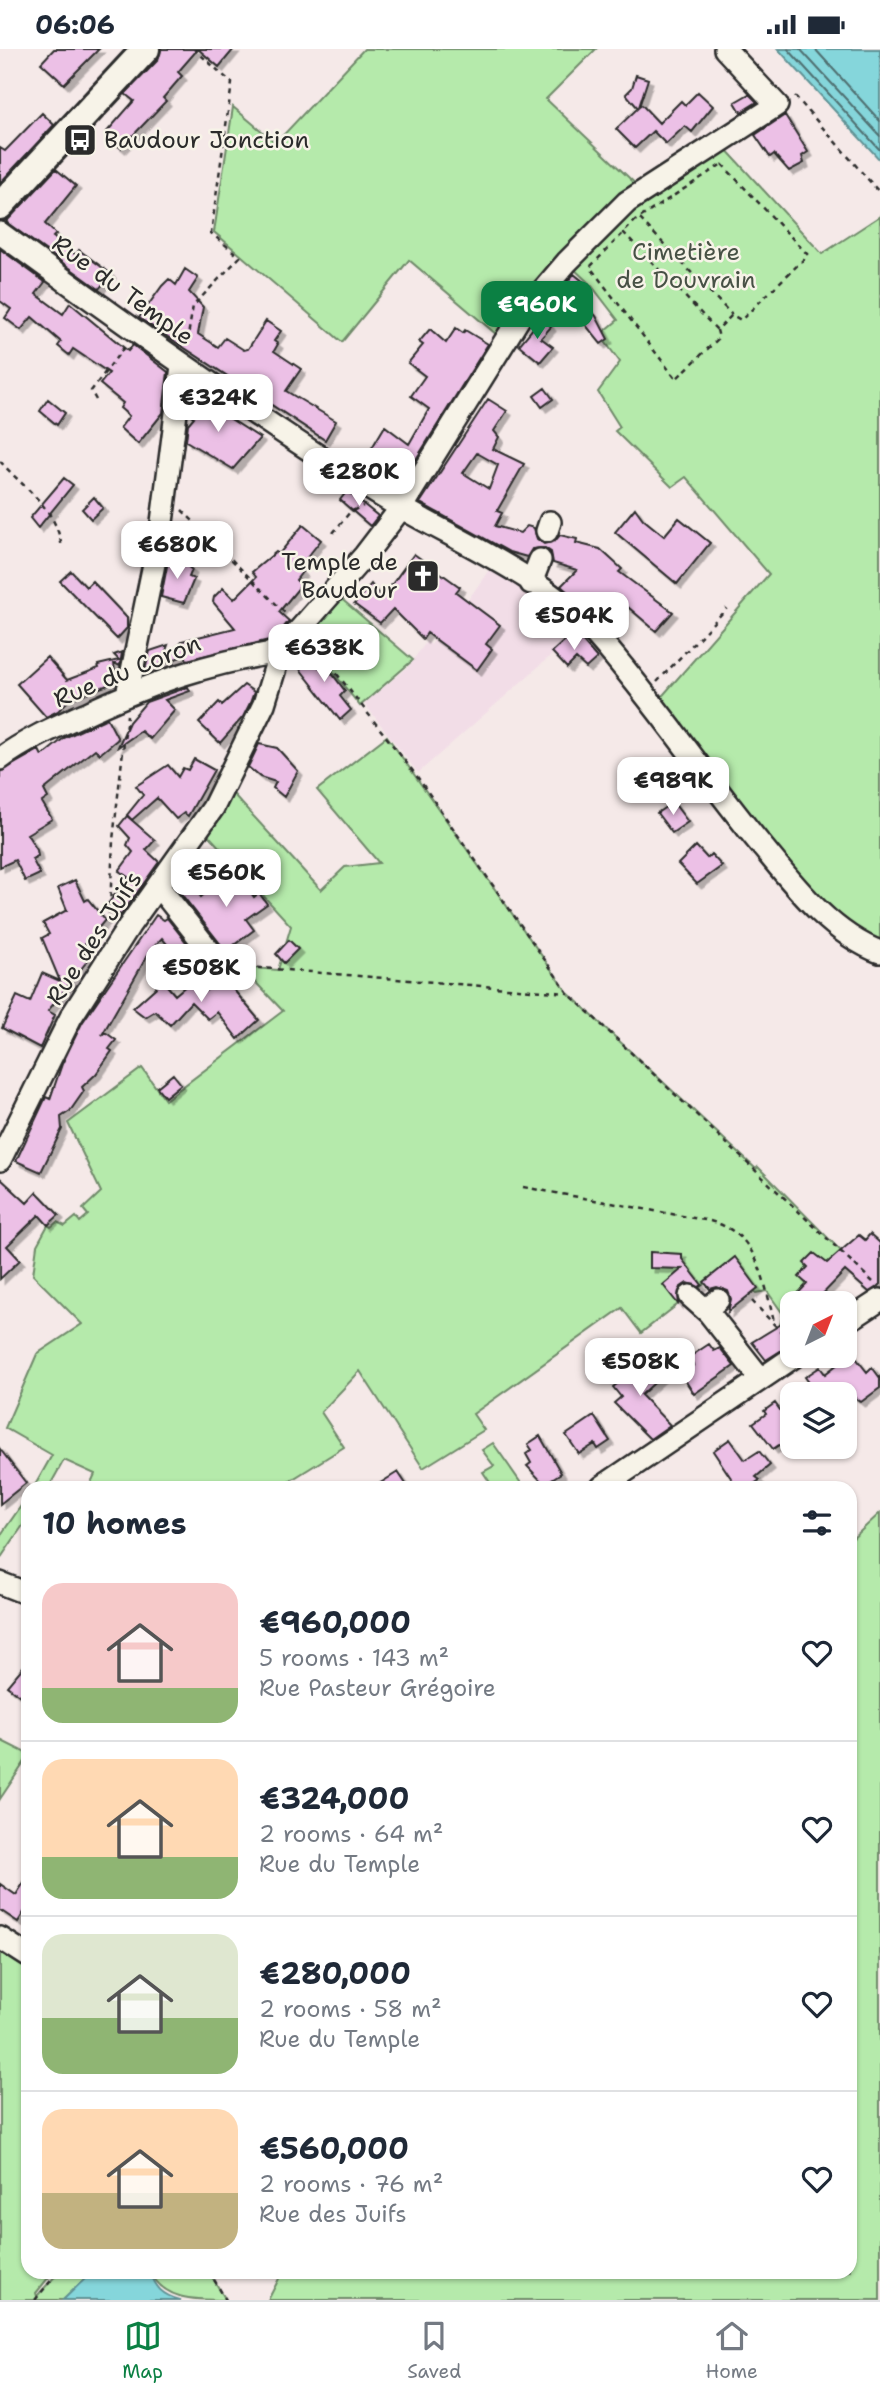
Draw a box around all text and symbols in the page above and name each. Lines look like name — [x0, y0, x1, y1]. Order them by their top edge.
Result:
text: 06:06 — [35, 7, 115, 42]
bus stop icon: Baudour Jonction — [61, 121, 99, 159]
place label: Baudour Jonction — [104, 124, 309, 156]
street label: Rue du Temple — [46, 228, 200, 352]
park label: Cimetière de Douvrain — [616, 236, 756, 296]
pin: €960K — [488, 281, 586, 341]
text: €960K — [497, 289, 577, 319]
pin: €324K — [169, 375, 267, 434]
text: €324K — [179, 382, 257, 412]
pin: €280K — [310, 449, 408, 508]
text: €280K — [319, 456, 399, 486]
pin: €680K — [128, 521, 226, 581]
text: €680K — [137, 529, 217, 559]
place label: Temple de Baudour — [281, 546, 398, 606]
church icon: Temple de Baudour — [404, 557, 442, 595]
pin: €504K — [525, 593, 623, 652]
text: €504K — [535, 600, 613, 630]
pin: €638K — [275, 625, 373, 684]
street label: Rue du Coron — [49, 627, 205, 715]
text: €638K — [284, 632, 364, 662]
pin: €989K — [624, 757, 722, 817]
text: €989K — [633, 765, 713, 795]
pin: €560K — [177, 849, 275, 909]
text: €560K — [187, 857, 265, 887]
street label: Rue des Juifs — [39, 865, 149, 1011]
pin: €508K — [152, 944, 250, 1004]
text: €508K — [162, 952, 240, 982]
north arrow — [780, 1291, 858, 1369]
map controls — [780, 1291, 857, 1459]
pin: €508K — [591, 1339, 689, 1398]
text: €508K — [601, 1346, 679, 1376]
button: layers — [780, 1382, 857, 1459]
text: 10 homes — [42, 1503, 187, 1544]
icon: filters — [798, 1504, 836, 1542]
text: €960,000 — [259, 1602, 411, 1643]
icon: home — [98, 1611, 182, 1695]
icon: heart — [798, 1634, 836, 1672]
text: 5 rooms · 143 m² — [259, 1643, 449, 1673]
text: Rue Pasteur Grégoire — [259, 1673, 496, 1703]
text: €324,000 — [259, 1778, 409, 1819]
icon: home — [98, 1787, 182, 1871]
icon: heart — [798, 1810, 836, 1848]
text: 2 rooms · 64 m² — [259, 1819, 443, 1849]
text: Rue du Temple — [259, 1849, 420, 1879]
text: €280,000 — [259, 1953, 411, 1994]
icon: home — [98, 1962, 182, 2046]
icon: heart — [798, 1985, 836, 2023]
text: 2 rooms · 58 m² — [259, 1994, 442, 2024]
text: Rue du Temple — [259, 2024, 420, 2054]
text: €560,000 — [259, 2128, 409, 2169]
icon: home — [98, 2137, 182, 2221]
icon: heart — [798, 2160, 836, 2198]
text: 2 rooms · 76 m² — [259, 2169, 443, 2199]
text: Rue des Juifs — [259, 2199, 407, 2229]
tab: Map — [122, 2317, 163, 2384]
tab: Saved — [407, 2317, 461, 2384]
tab: Home — [706, 2317, 758, 2384]

